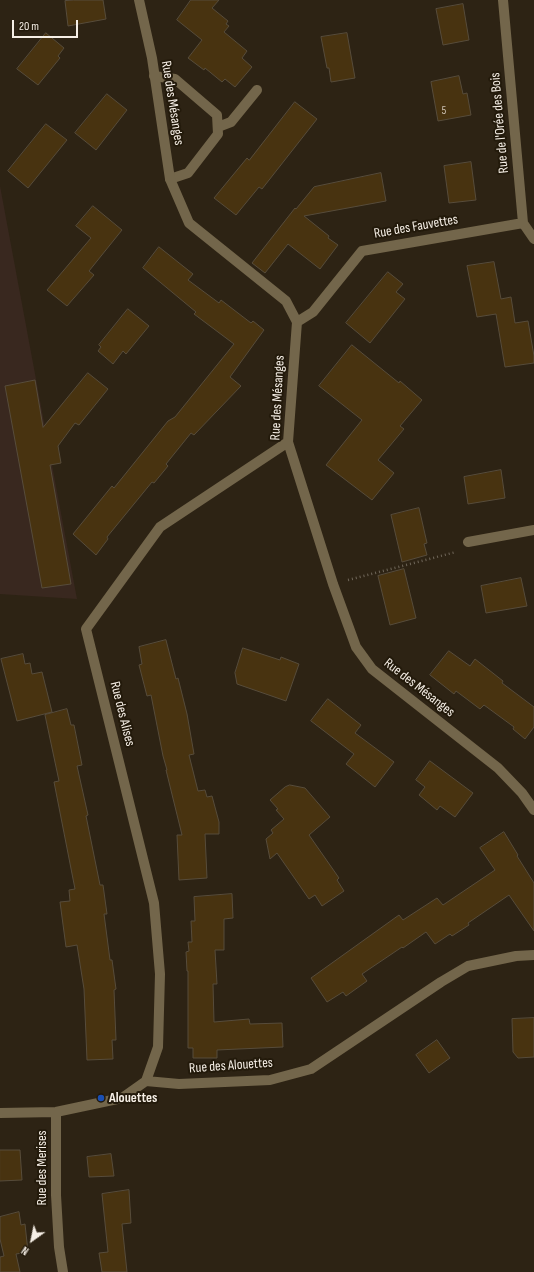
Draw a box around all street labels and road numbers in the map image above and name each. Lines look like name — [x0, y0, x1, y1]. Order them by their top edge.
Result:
street label: Rue des Mésanges — [157, 60, 187, 146]
street label: Rue de l'Orée des Bois — [487, 72, 513, 174]
street label: Rue des Fauvettes — [373, 211, 459, 243]
street label: Rue des Mésanges — [267, 355, 289, 441]
street label: Rue des Mésanges — [380, 655, 458, 721]
street label: Rue des Alises — [106, 680, 138, 748]
street label: Rue des Alouettes — [189, 1055, 273, 1077]
street label: Rue des Merises — [34, 1130, 50, 1206]

